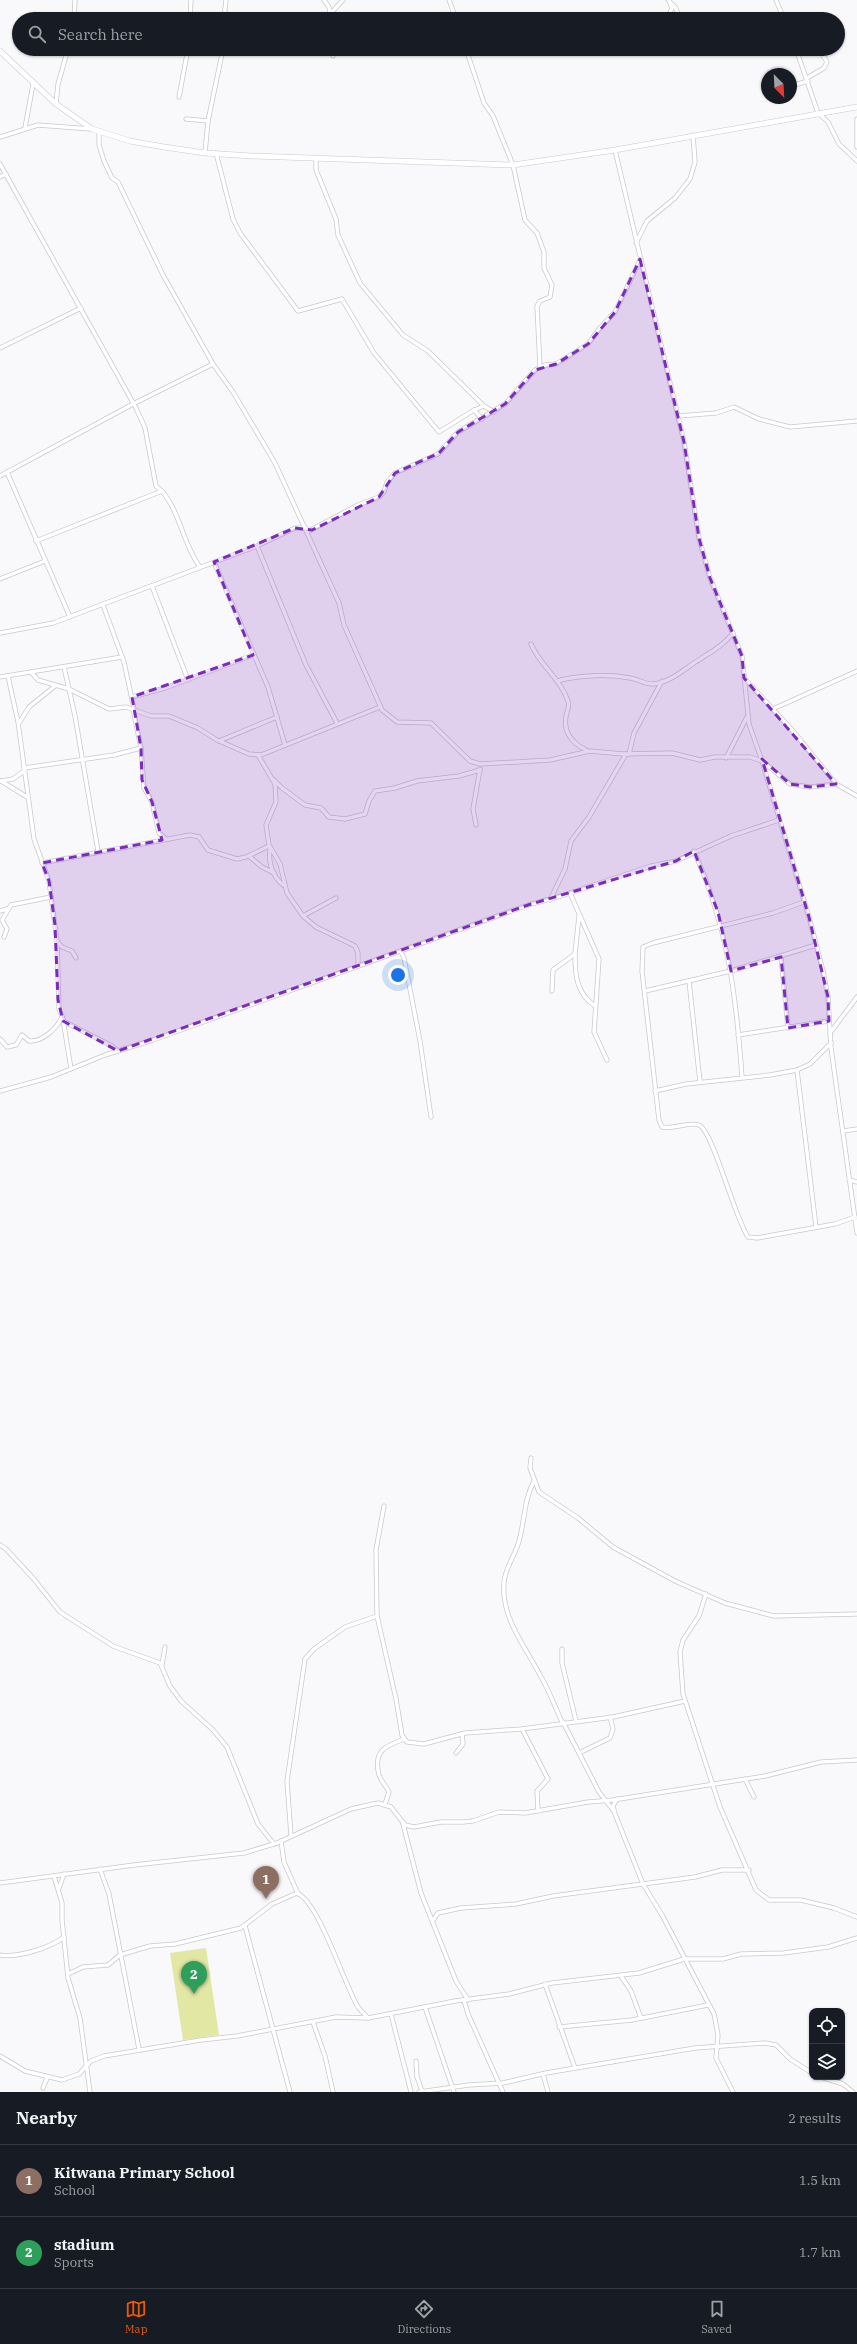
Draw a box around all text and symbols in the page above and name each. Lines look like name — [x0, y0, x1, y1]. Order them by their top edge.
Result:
search box — [12, 12, 845, 56]
icon: search — [26, 23, 48, 45]
text: Search here — [58, 25, 143, 44]
north arrow — [761, 68, 797, 104]
your location — [388, 965, 408, 985]
pin: 1 — [253, 1866, 279, 1899]
pin: 2 — [181, 1961, 207, 1994]
map controls — [809, 2008, 845, 2080]
button: locate — [809, 2008, 845, 2044]
button: layers — [809, 2044, 845, 2080]
text: Nearby — [16, 2107, 77, 2129]
text: 2 results — [788, 2110, 841, 2127]
text: Kitwana Primary School — [54, 2163, 235, 2182]
text: 1 — [25, 2172, 33, 2189]
text: 1.5 km — [799, 2172, 841, 2189]
text: School — [54, 2182, 95, 2199]
text: stadium — [54, 2235, 114, 2254]
text: 2 — [25, 2244, 33, 2261]
text: 1.7 km — [799, 2244, 841, 2261]
text: Sports — [54, 2254, 94, 2271]
tab: Map — [125, 2298, 147, 2336]
tab: Directions — [397, 2298, 451, 2336]
tab: Saved — [701, 2298, 732, 2336]

